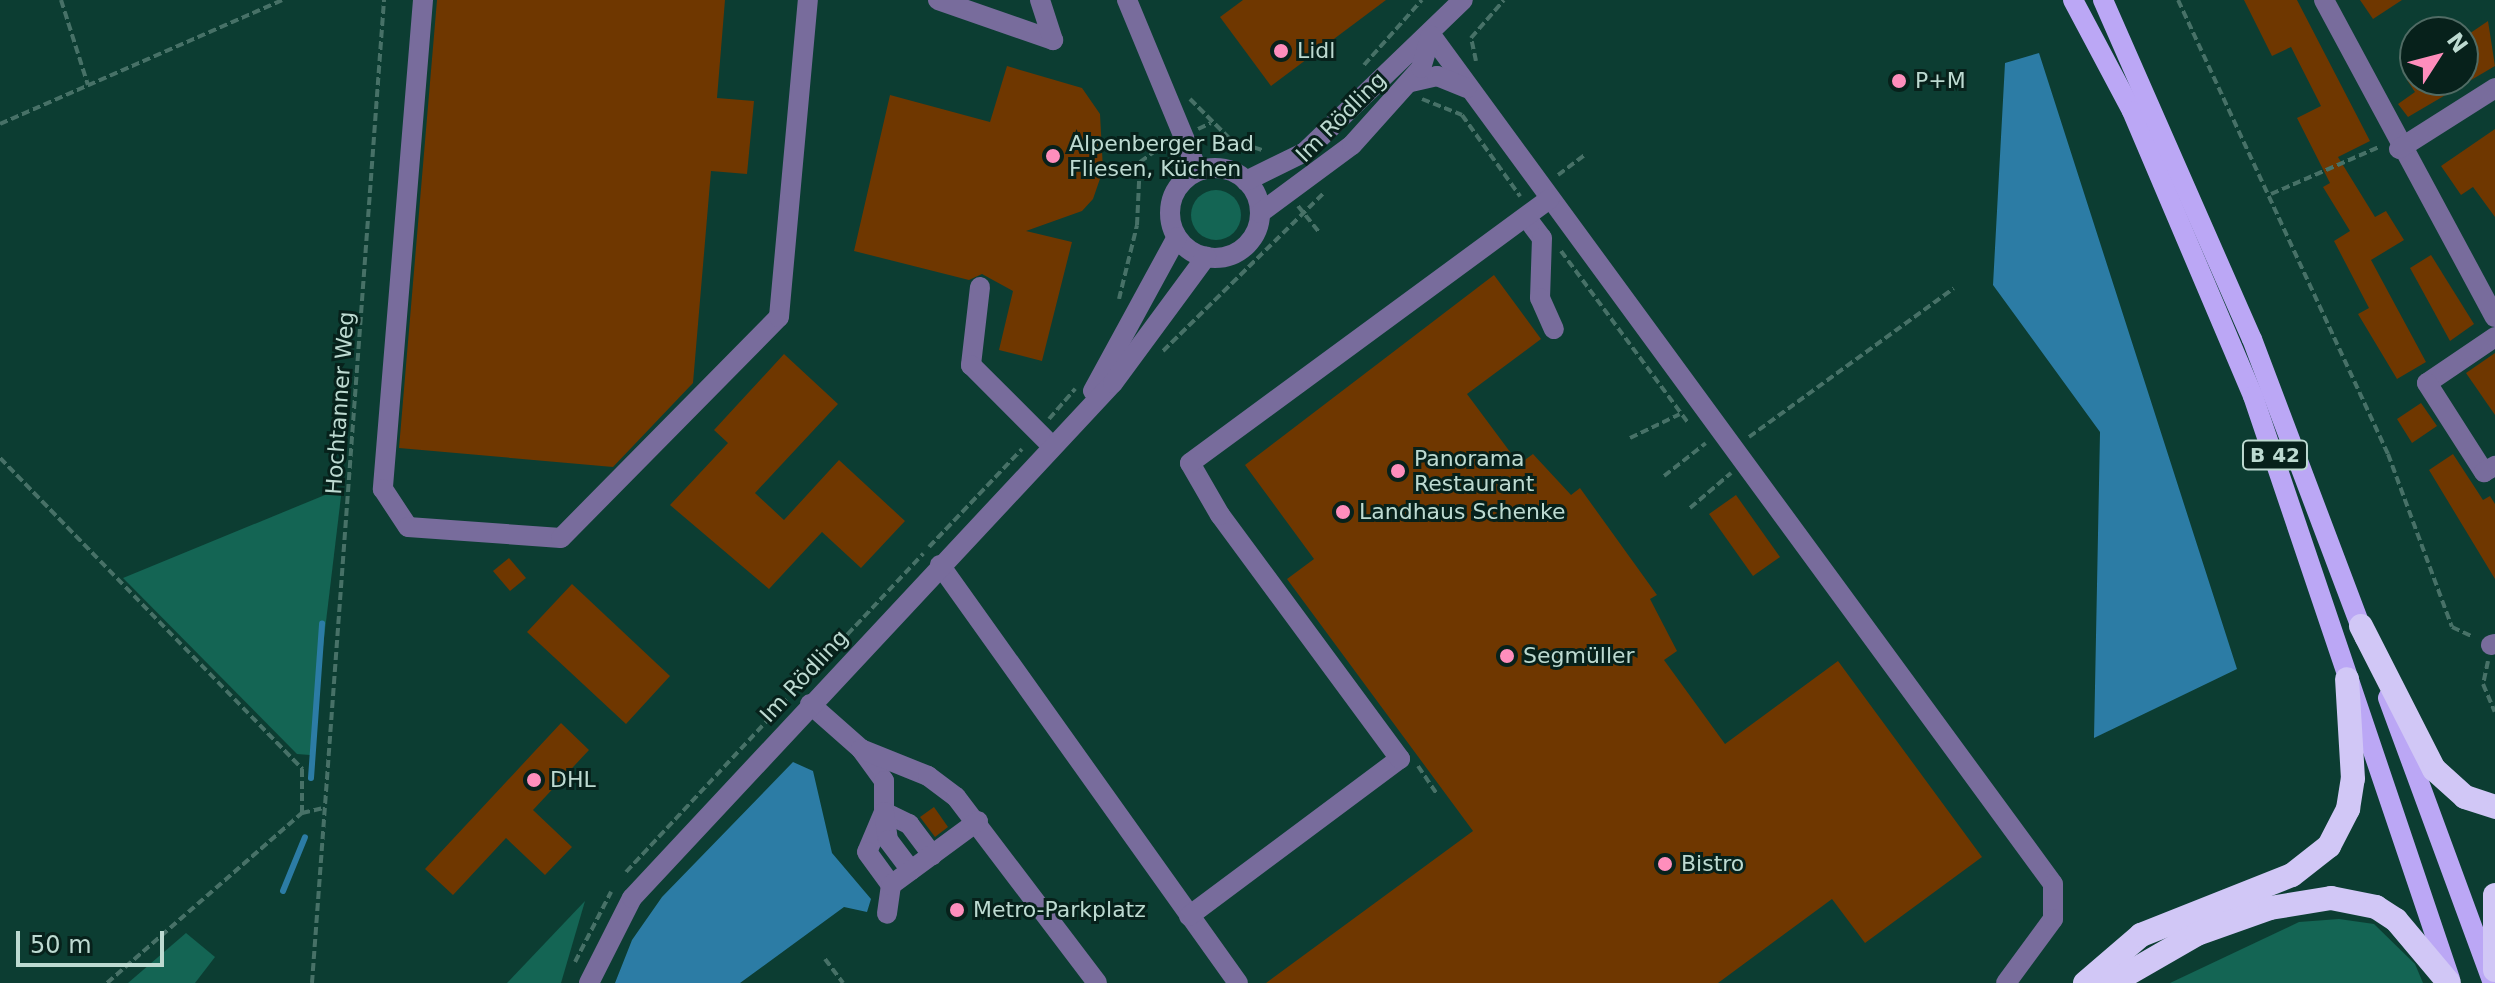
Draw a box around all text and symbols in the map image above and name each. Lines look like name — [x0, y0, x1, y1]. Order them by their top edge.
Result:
north arrow — [2399, 16, 2479, 96]
text: N — [2442, 28, 2473, 58]
place label: Lidl — [1297, 38, 1335, 64]
marker: Lidl — [1272, 42, 1290, 60]
street label: Im Rödling — [1290, 66, 1392, 168]
place label: P+M — [1915, 68, 1966, 94]
marker: P+M — [1890, 72, 1908, 90]
place label: Alpenberger Bad Fliesen, Küchen — [1069, 130, 1254, 182]
marker: Alpenberger Bad Fliesen, Küchen — [1044, 147, 1062, 165]
street label: Hochtanner Weg — [320, 311, 360, 495]
road number: B 42 — [2241, 439, 2309, 471]
place label: Panorama Restaurant — [1414, 445, 1534, 496]
marker: Panorama Restaurant — [1389, 462, 1407, 480]
place label: Landhaus Schenke — [1359, 499, 1565, 525]
marker: Landhaus Schenke — [1334, 503, 1352, 521]
street label: Im Rödling — [755, 624, 853, 728]
place label: Segmüller — [1523, 643, 1635, 669]
marker: Segmüller — [1498, 647, 1516, 665]
place label: DHL — [550, 767, 596, 793]
marker: DHL — [525, 771, 543, 789]
place label: Bistro — [1681, 851, 1744, 877]
marker: Bistro — [1656, 855, 1674, 873]
place label: Metro-Parkplatz — [973, 897, 1146, 923]
marker: Metro-Parkplatz — [948, 901, 966, 919]
scale bar — [20, 915, 168, 965]
text: 50 m — [30, 931, 92, 959]

